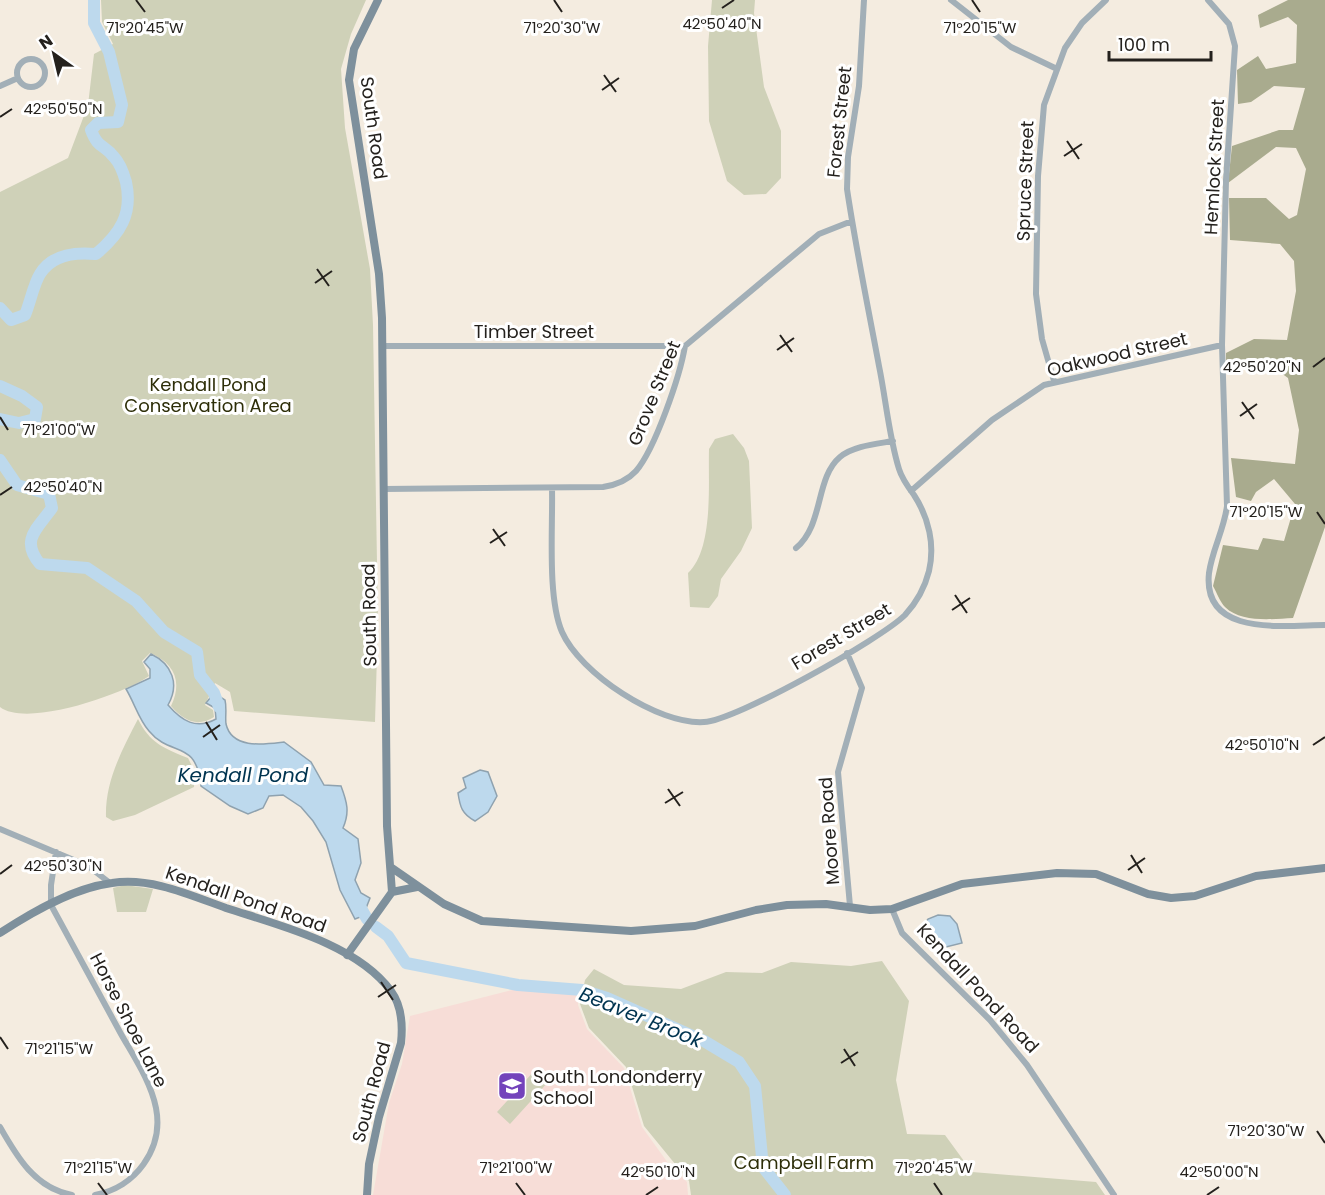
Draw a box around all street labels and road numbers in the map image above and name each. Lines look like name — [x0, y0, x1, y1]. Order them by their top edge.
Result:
street label: Forest Street — [821, 65, 857, 179]
street label: South Road — [354, 75, 394, 181]
street label: Hemlock Street — [1198, 99, 1230, 235]
street label: Spruce Street — [1010, 120, 1040, 242]
street label: Timber Street — [474, 319, 594, 344]
street label: Oakwood Street — [1044, 326, 1190, 382]
street label: Grove Street — [622, 337, 686, 449]
street label: South Road — [356, 563, 382, 667]
street label: Forest Street — [787, 596, 895, 676]
street label: Moore Road — [813, 776, 845, 886]
street label: Kendall Pond Road — [162, 860, 330, 938]
street label: Kendall Pond Road — [911, 918, 1045, 1058]
street label: Horse Shoe Lane — [84, 948, 174, 1092]
street label: South Road — [346, 1039, 396, 1145]

